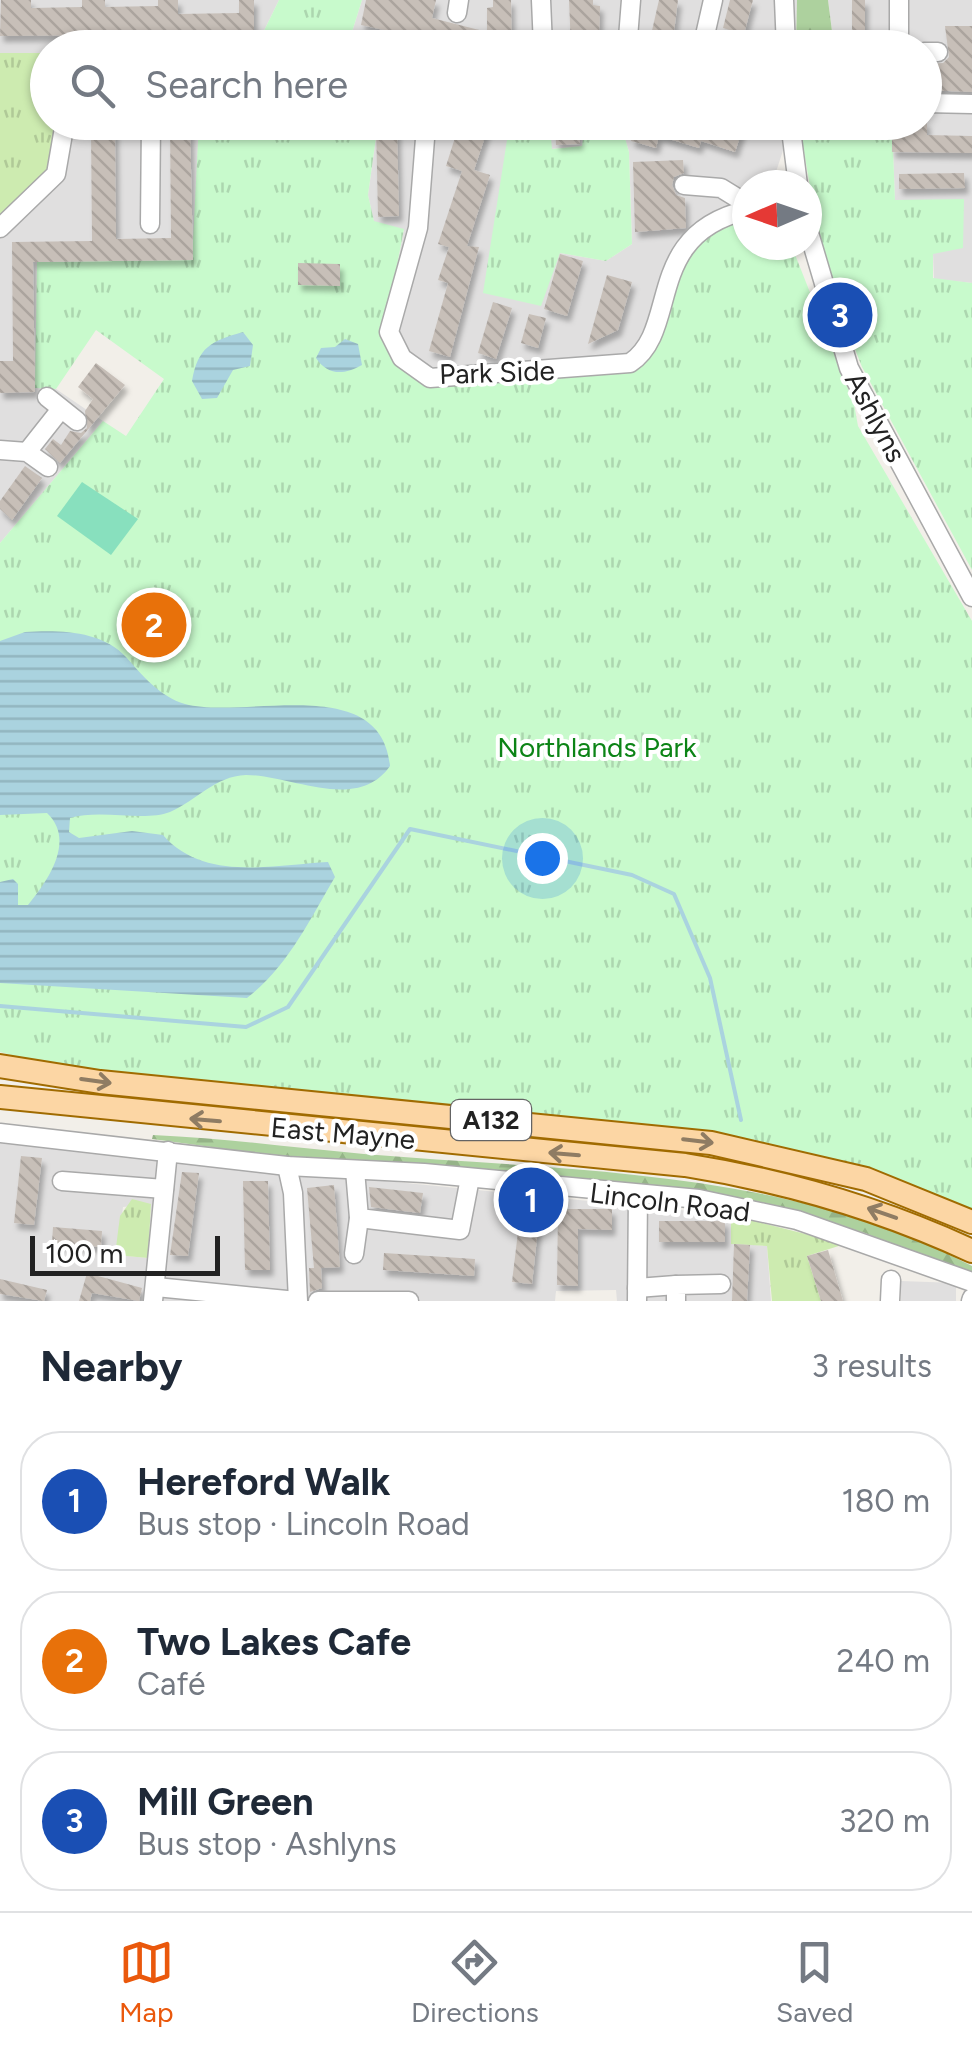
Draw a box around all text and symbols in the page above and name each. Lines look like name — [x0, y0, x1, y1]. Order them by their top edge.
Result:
search box — [30, 30, 942, 140]
icon: search — [65, 58, 120, 113]
text: Search here — [145, 62, 348, 108]
north arrow — [732, 170, 822, 260]
pin: 3 — [808, 278, 872, 352]
street label: Park Side — [439, 353, 555, 391]
street label: Ashlyns — [838, 366, 914, 468]
pin: 2 — [122, 588, 186, 662]
park label: Northlands Park — [497, 730, 697, 764]
your location — [517, 833, 568, 884]
one-way arrow — [80, 1072, 112, 1091]
road number: A132 — [451, 1100, 531, 1140]
one-way arrow — [190, 1110, 222, 1129]
street label: East Mayne — [269, 1110, 417, 1156]
one-way arrow — [682, 1132, 714, 1151]
one-way arrow — [548, 1144, 580, 1163]
pin: 1 — [498, 1162, 564, 1238]
street label: Lincoln Road — [588, 1175, 752, 1229]
one-way arrow — [866, 1203, 898, 1221]
scale bar — [30, 1231, 220, 1276]
text: 100 m — [45, 1236, 123, 1270]
text: Nearby — [40, 1341, 182, 1392]
text: 3 results — [812, 1347, 932, 1385]
text: Hereford Walk — [137, 1459, 390, 1505]
text: 1 — [68, 1482, 81, 1520]
text: 180 m — [841, 1482, 930, 1520]
text: Bus stop · Lincoln Road — [137, 1505, 470, 1543]
text: Two Lakes Cafe — [137, 1619, 411, 1665]
text: 2 — [65, 1642, 84, 1680]
text: 240 m — [837, 1642, 930, 1680]
text: Café — [137, 1665, 206, 1703]
text: Mill Green — [137, 1779, 314, 1825]
text: 3 — [66, 1802, 83, 1840]
text: 320 m — [839, 1802, 930, 1840]
text: Bus stop · Ashlyns — [137, 1825, 397, 1863]
tab: Map — [119, 1935, 174, 2029]
tab: Directions — [411, 1935, 539, 2029]
tab: Saved — [776, 1935, 853, 2029]

